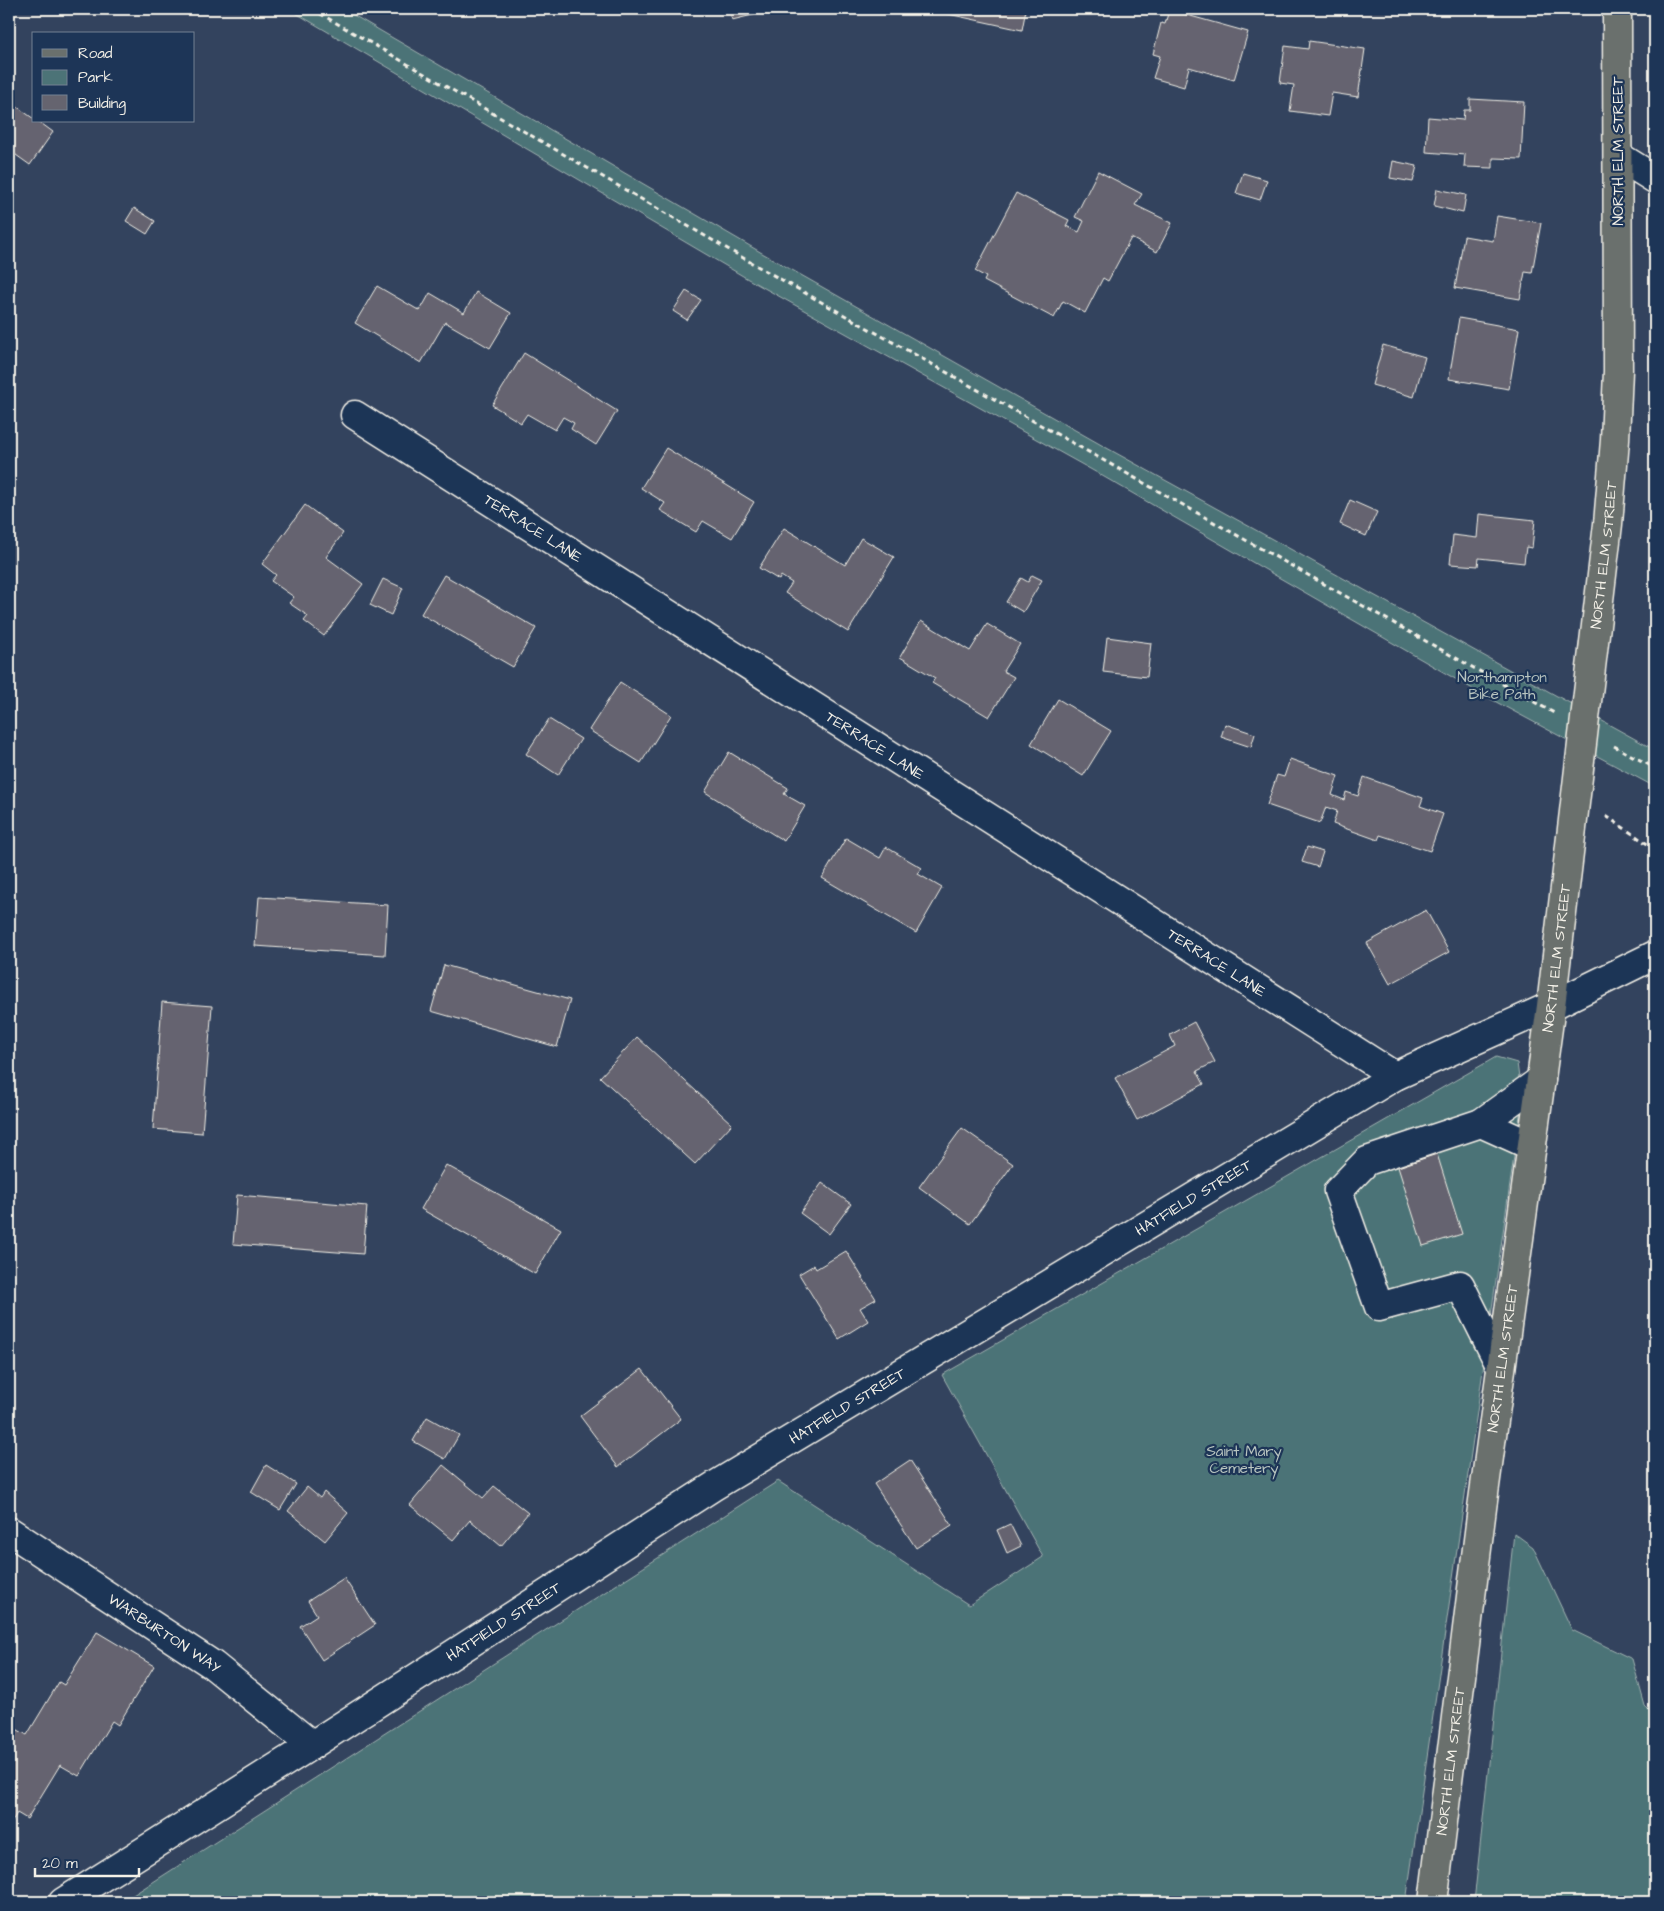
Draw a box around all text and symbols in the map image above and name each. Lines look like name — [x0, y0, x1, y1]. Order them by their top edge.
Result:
legend — [32, 32, 195, 122]
text: Road — [78, 43, 113, 64]
text: Park — [78, 67, 113, 88]
street label: NORTH ELM STREET — [1608, 76, 1629, 226]
text: Building — [78, 93, 126, 115]
street label: NORTH ELM STREET — [1585, 479, 1622, 630]
street label: TERRACE LANE — [480, 489, 587, 567]
park label: Northampton Bike Path — [1457, 667, 1547, 705]
street label: TERRACE LANE — [822, 706, 928, 785]
street label: NORTH ELM STREET — [1537, 882, 1576, 1034]
street label: TERRACE LANE — [1163, 923, 1270, 1002]
street label: HATFIELD STREET — [1131, 1154, 1256, 1241]
street label: NORTH ELM STREET — [1482, 1282, 1523, 1434]
street label: HATFIELD STREET — [785, 1362, 910, 1449]
park label: Saint Mary Cemetery — [1206, 1441, 1282, 1480]
street label: HATFIELD STREET — [442, 1577, 565, 1666]
street label: WARBURTON WAY — [104, 1588, 225, 1678]
street label: NORTH ELM STREET — [1431, 1685, 1470, 1836]
scale bar — [35, 1846, 139, 1878]
text: 20 m — [42, 1853, 78, 1874]

